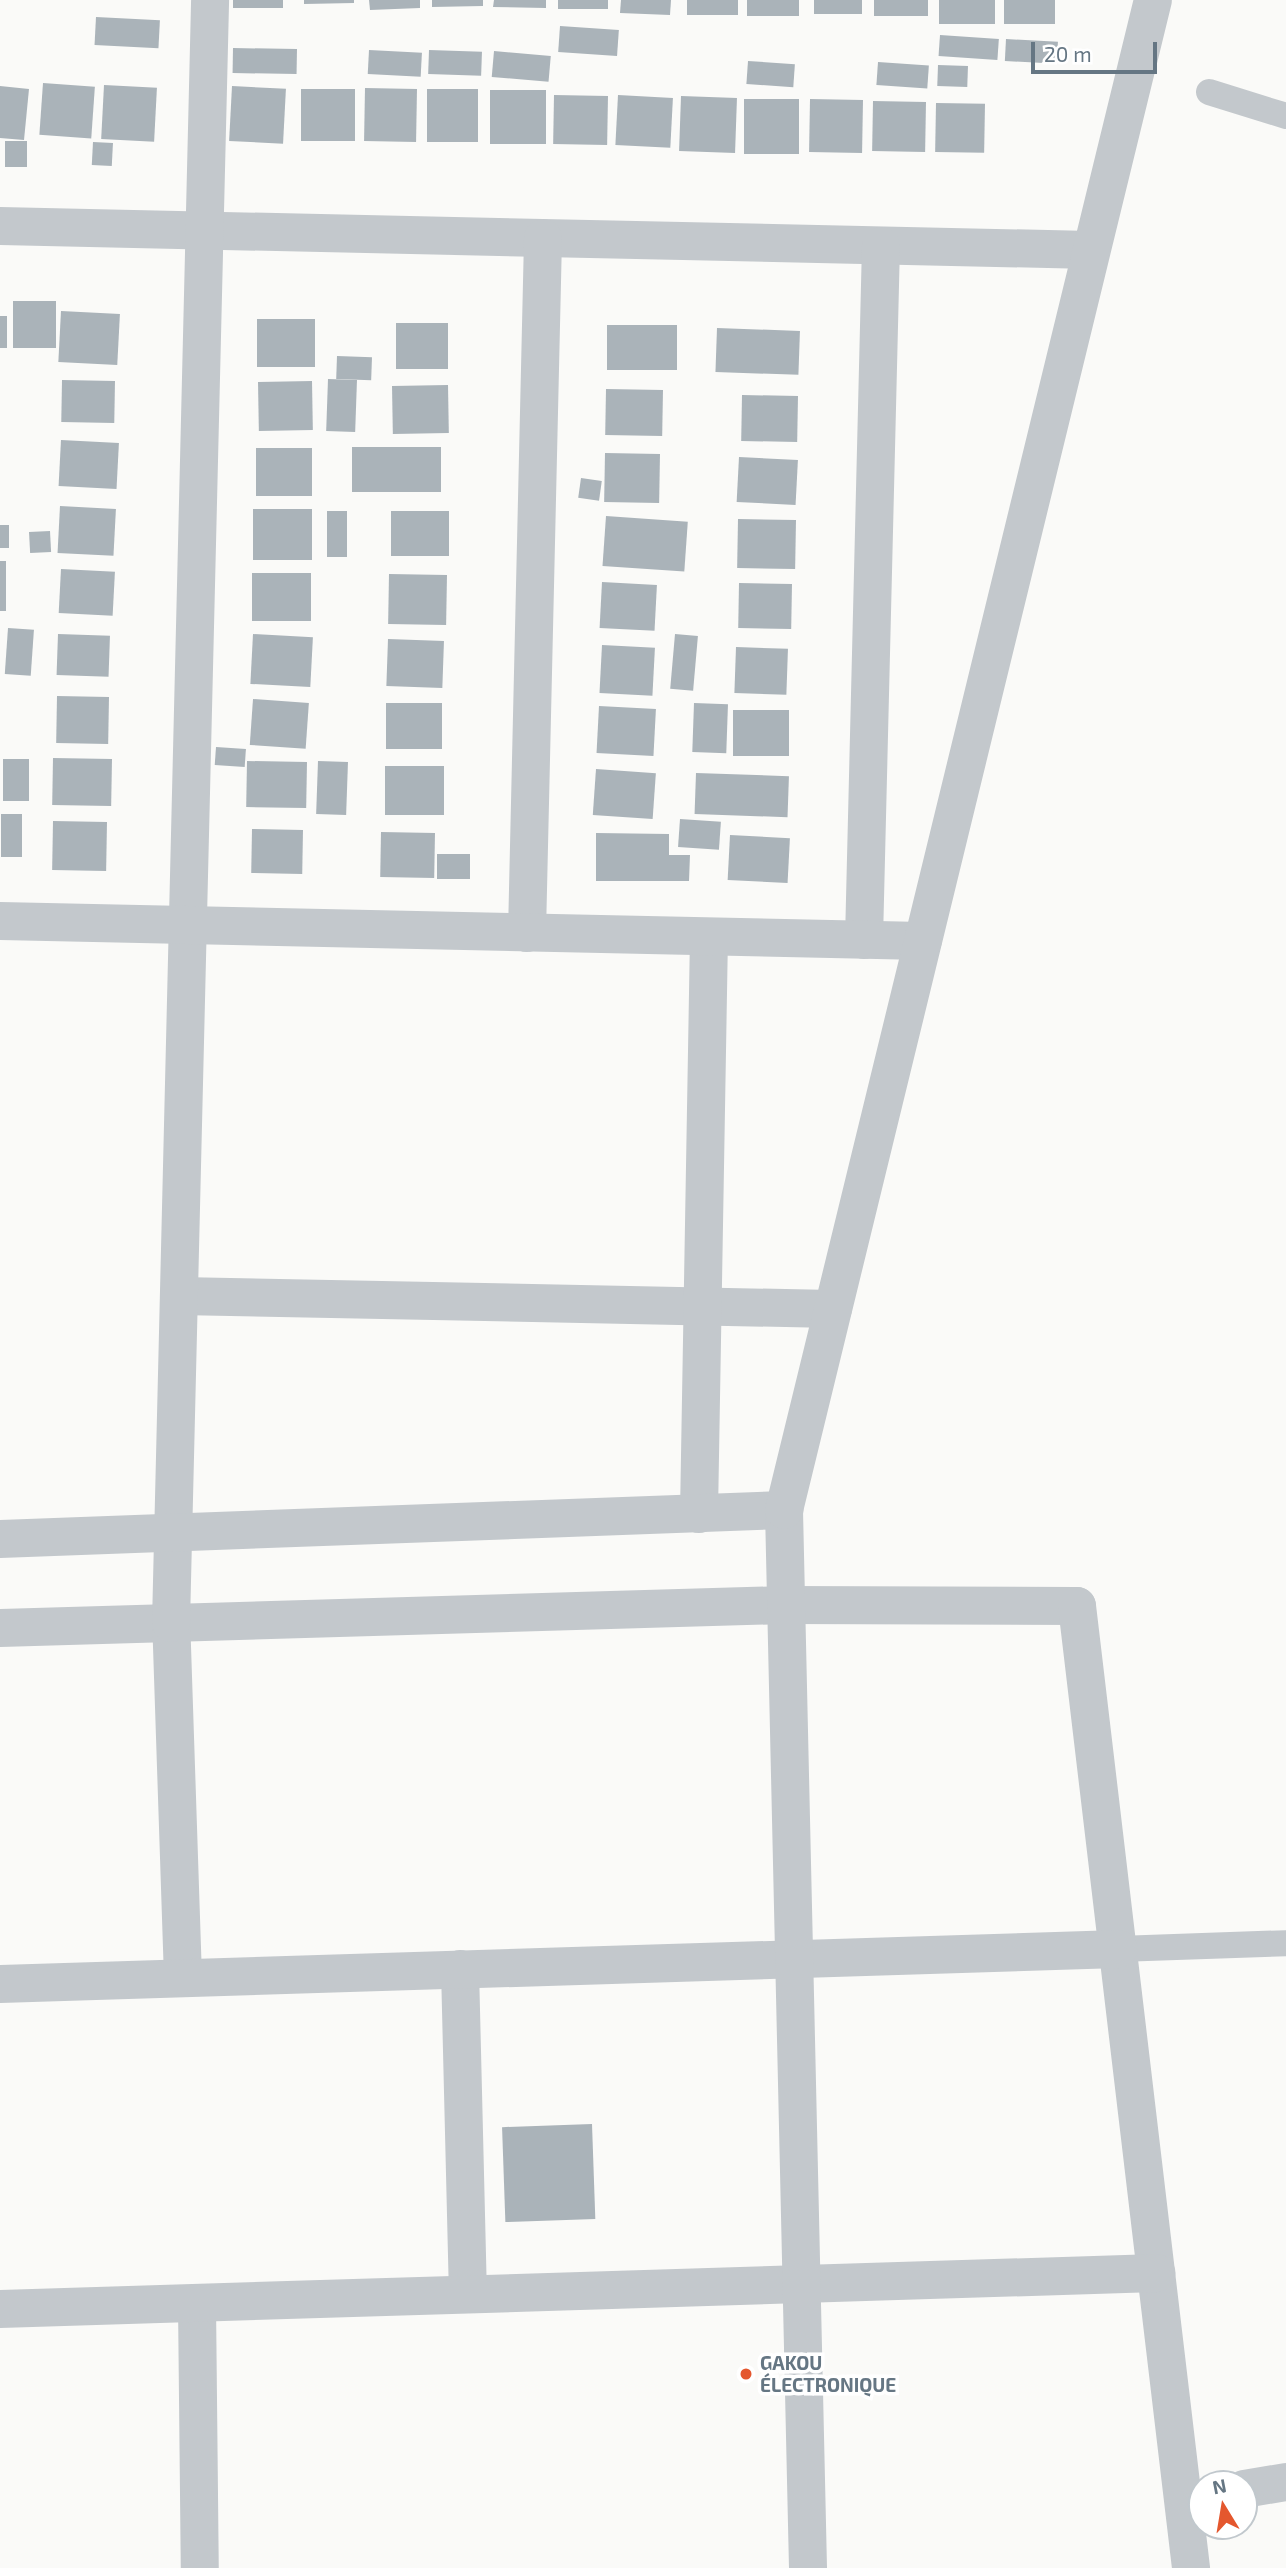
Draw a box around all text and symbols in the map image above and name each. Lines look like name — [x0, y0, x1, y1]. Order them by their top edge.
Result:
scale bar — [1034, 28, 1160, 72]
text: 20 m — [1044, 41, 1092, 66]
place label: GAKOU ÉLECTRONIQUE — [760, 2352, 896, 2396]
marker: GAKOU ÉLECTRONIQUE — [738, 2366, 754, 2382]
north arrow — [1188, 2470, 1258, 2540]
text: N — [1210, 2473, 1228, 2498]

